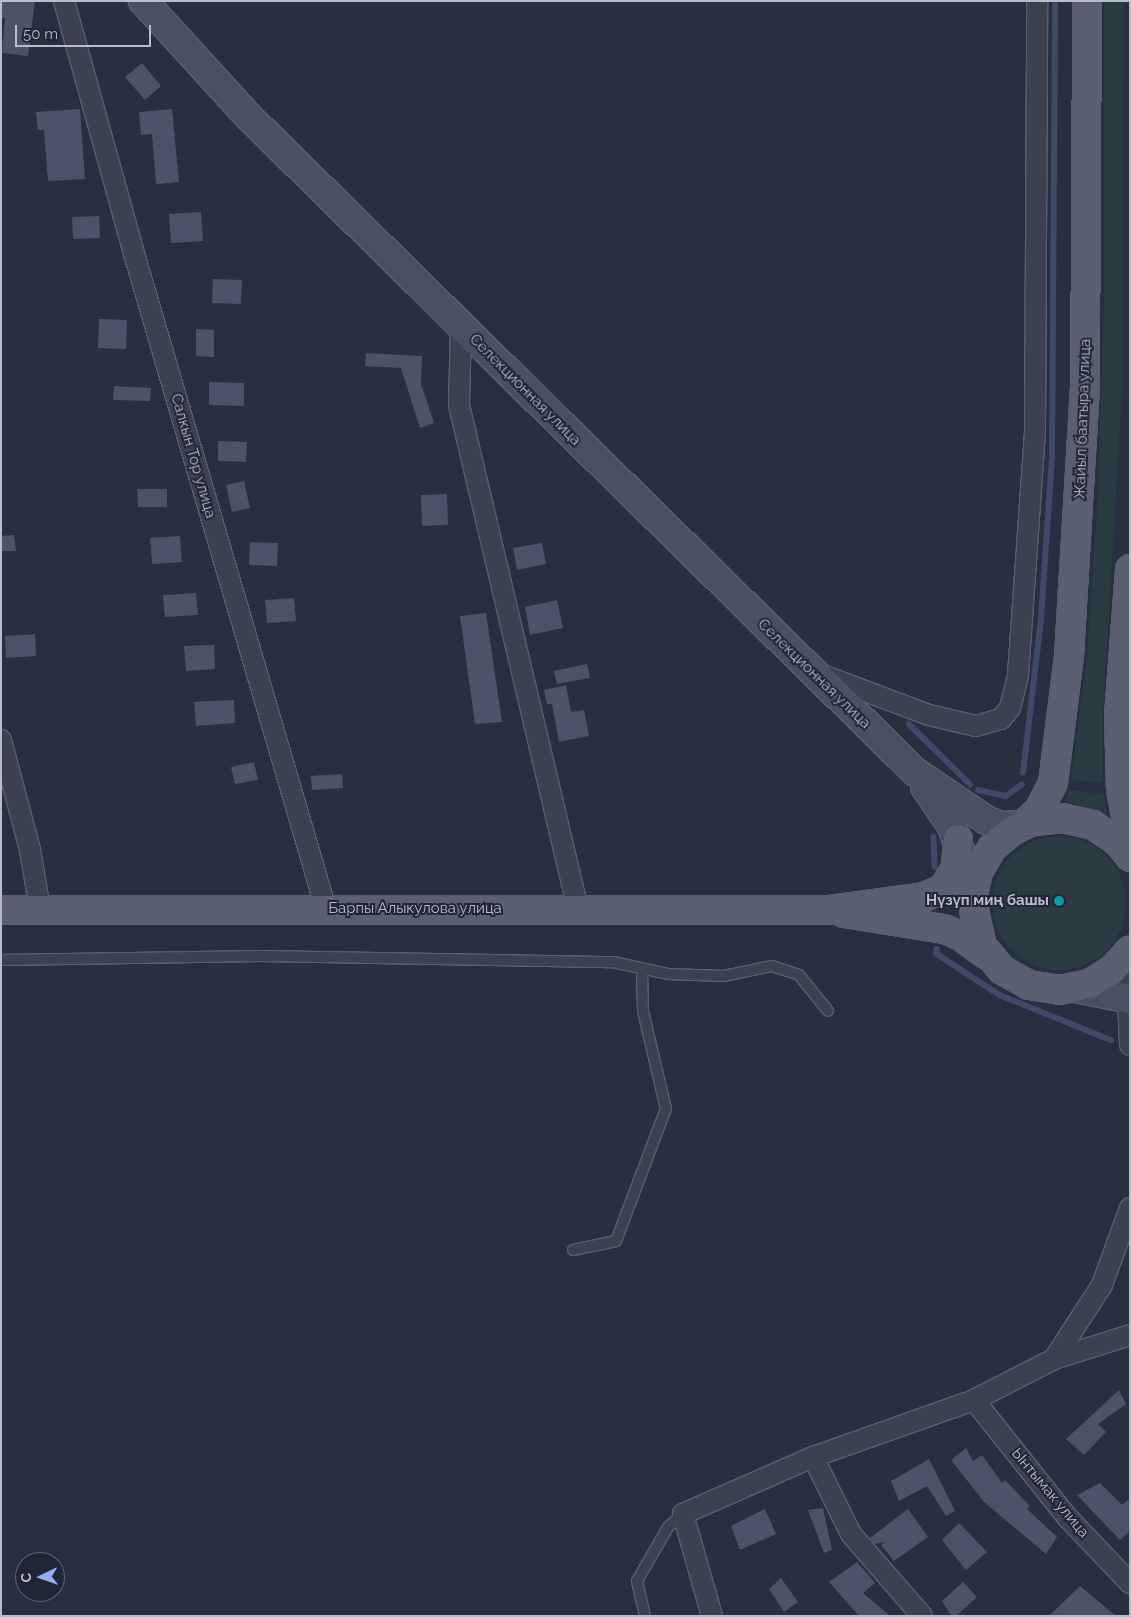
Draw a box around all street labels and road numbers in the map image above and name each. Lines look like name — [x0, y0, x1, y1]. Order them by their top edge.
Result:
street label: Селекционная улица — [465, 330, 585, 450]
street label: Жайыл баатыра улица — [1071, 338, 1095, 500]
street label: Салкын Тор улица — [167, 391, 219, 521]
street label: Селекционная улица — [754, 615, 874, 733]
street label: Барпы Алыкулова улица — [328, 900, 502, 918]
street label: Ынтымак улица — [1007, 1444, 1093, 1542]

